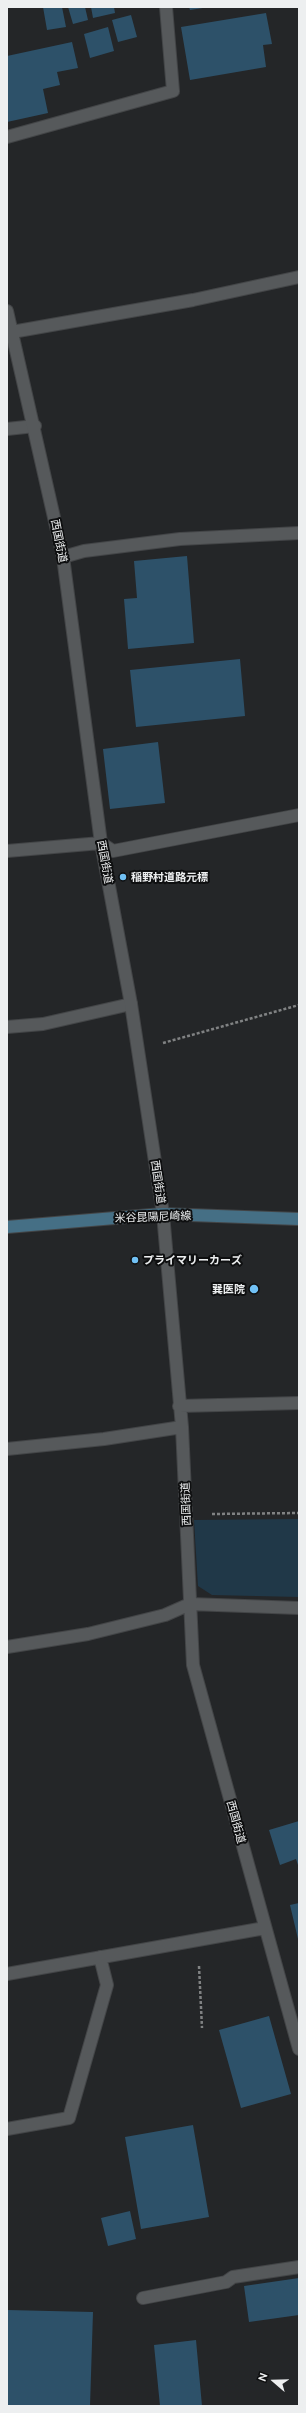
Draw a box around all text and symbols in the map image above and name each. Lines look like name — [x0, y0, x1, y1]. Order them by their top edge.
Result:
street label: 西国街道 — [48, 518, 70, 564]
street label: 西国街道 — [95, 839, 115, 885]
place label: 稲野村道路元標 — [131, 870, 208, 884]
marker: 稲野村道路元標 — [118, 872, 128, 882]
street label: 西国街道 — [148, 1159, 168, 1205]
street label: 米谷昆陽尼崎線 — [114, 1209, 192, 1225]
place label: プライマリーカーズ — [143, 1253, 242, 1267]
marker: プライマリーカーズ — [130, 1255, 140, 1265]
place label: 巽医院 — [212, 1282, 245, 1296]
marker: 巽医院 — [248, 1283, 260, 1295]
street label: 西国街道 — [179, 1482, 193, 1526]
street label: 西国街道 — [224, 1799, 248, 1845]
north arrow — [254, 2361, 294, 2401]
text: N — [256, 2371, 270, 2383]

